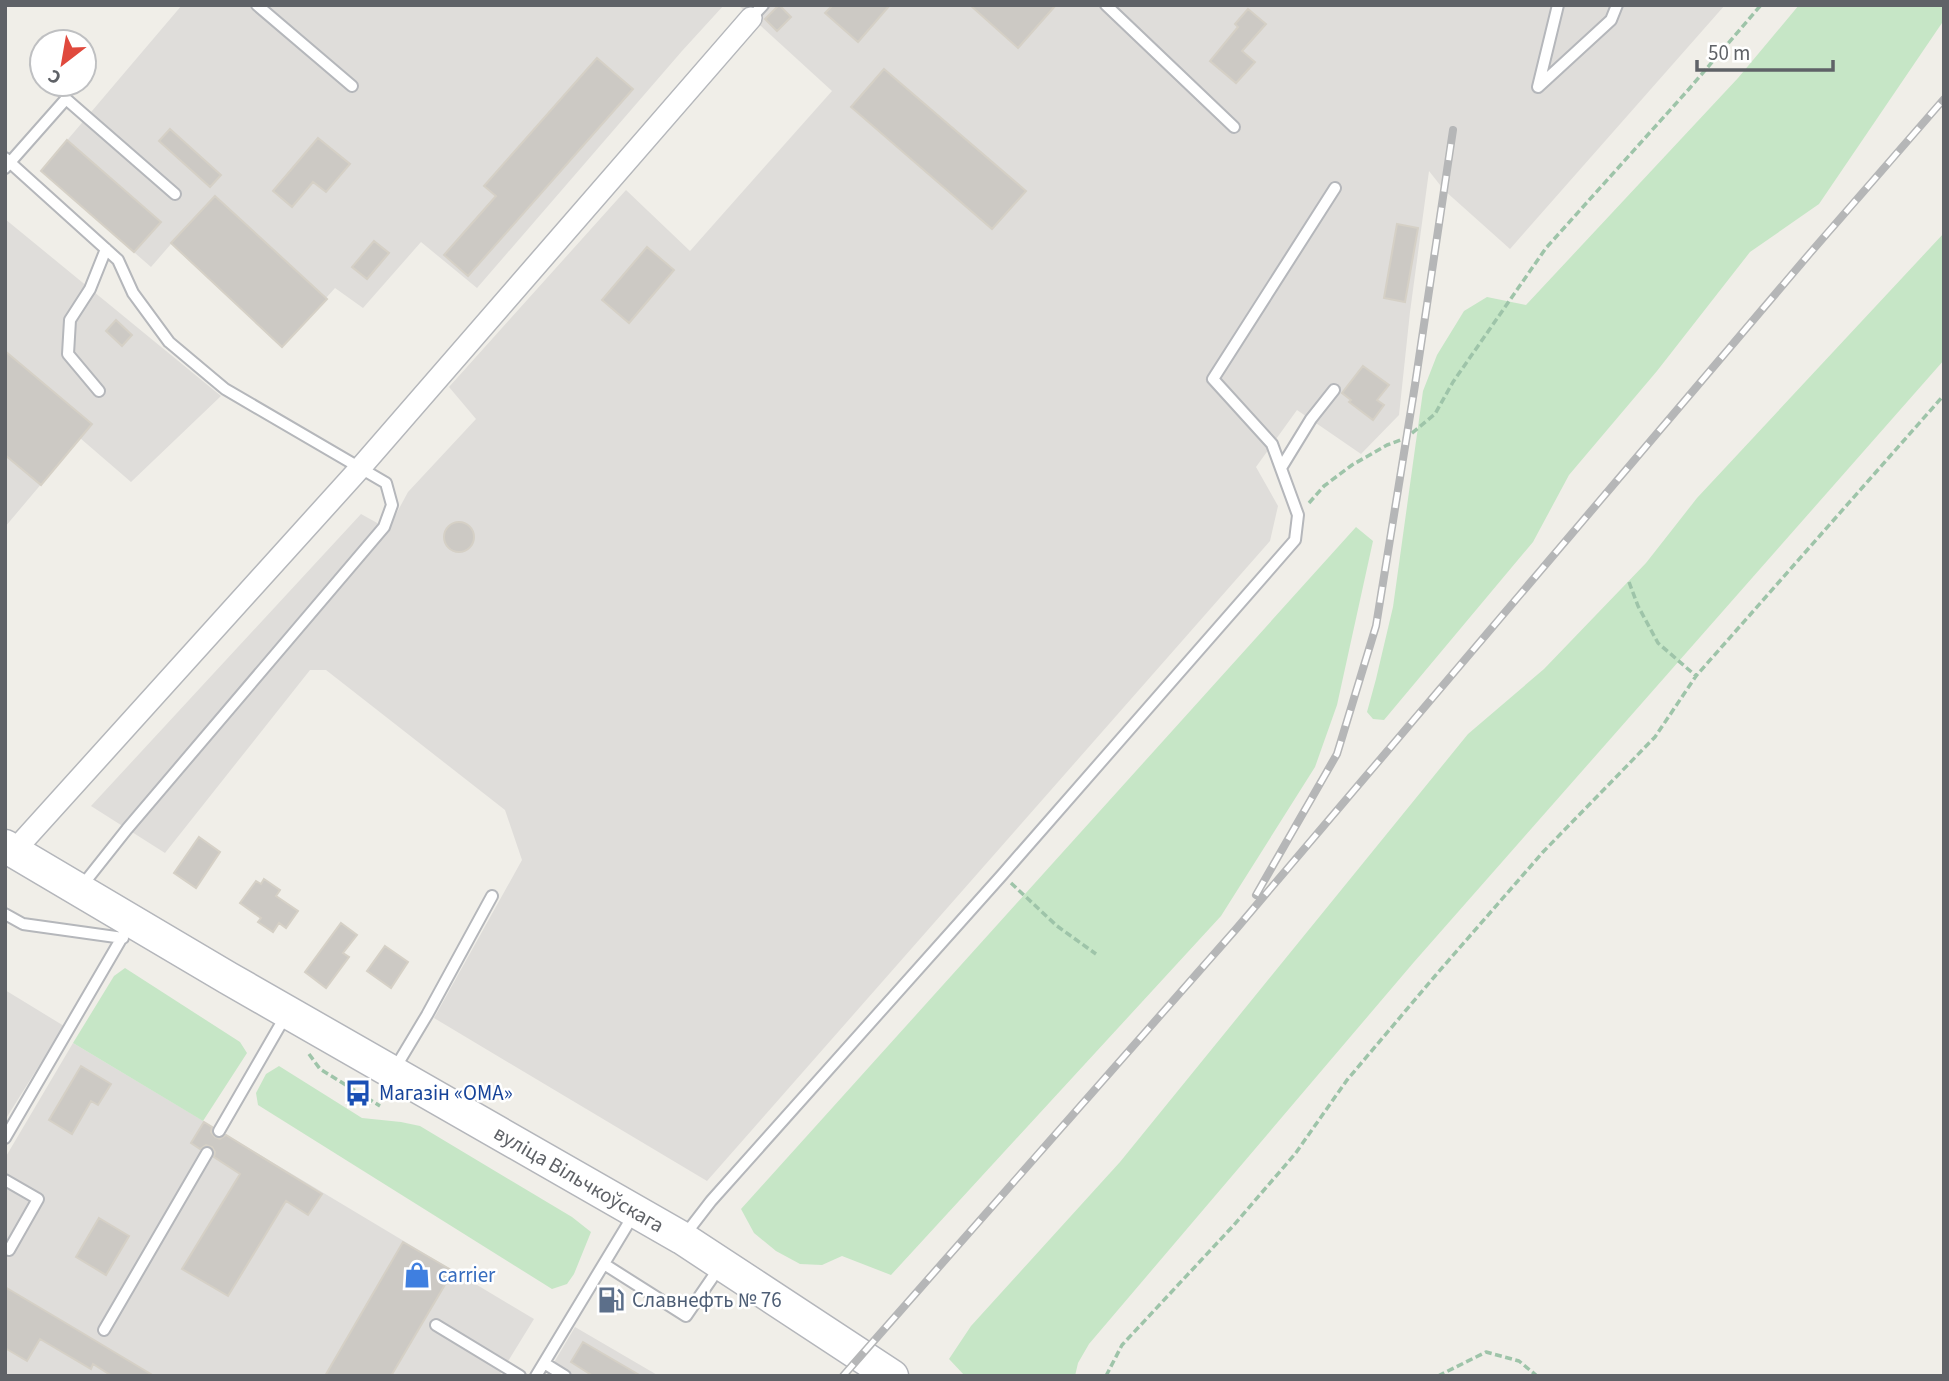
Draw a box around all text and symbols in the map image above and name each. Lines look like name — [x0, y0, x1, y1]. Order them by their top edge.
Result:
north arrow — [28, 28, 98, 98]
scale bar — [1697, 28, 1834, 72]
text: 50 m — [1708, 38, 1750, 68]
text: С — [43, 62, 67, 91]
bus stop icon: Магазін «ОМА» — [343, 1078, 373, 1108]
place label: Магазін «ОМА» — [379, 1078, 513, 1108]
street label: вуліца Вільчкоўскага — [488, 1118, 670, 1240]
shop icon: carrier — [402, 1260, 432, 1290]
place label: carrier — [438, 1260, 496, 1290]
fuel station icon: Славнефть № 76 — [596, 1285, 626, 1315]
place label: Славнефть № 76 — [632, 1285, 782, 1315]

